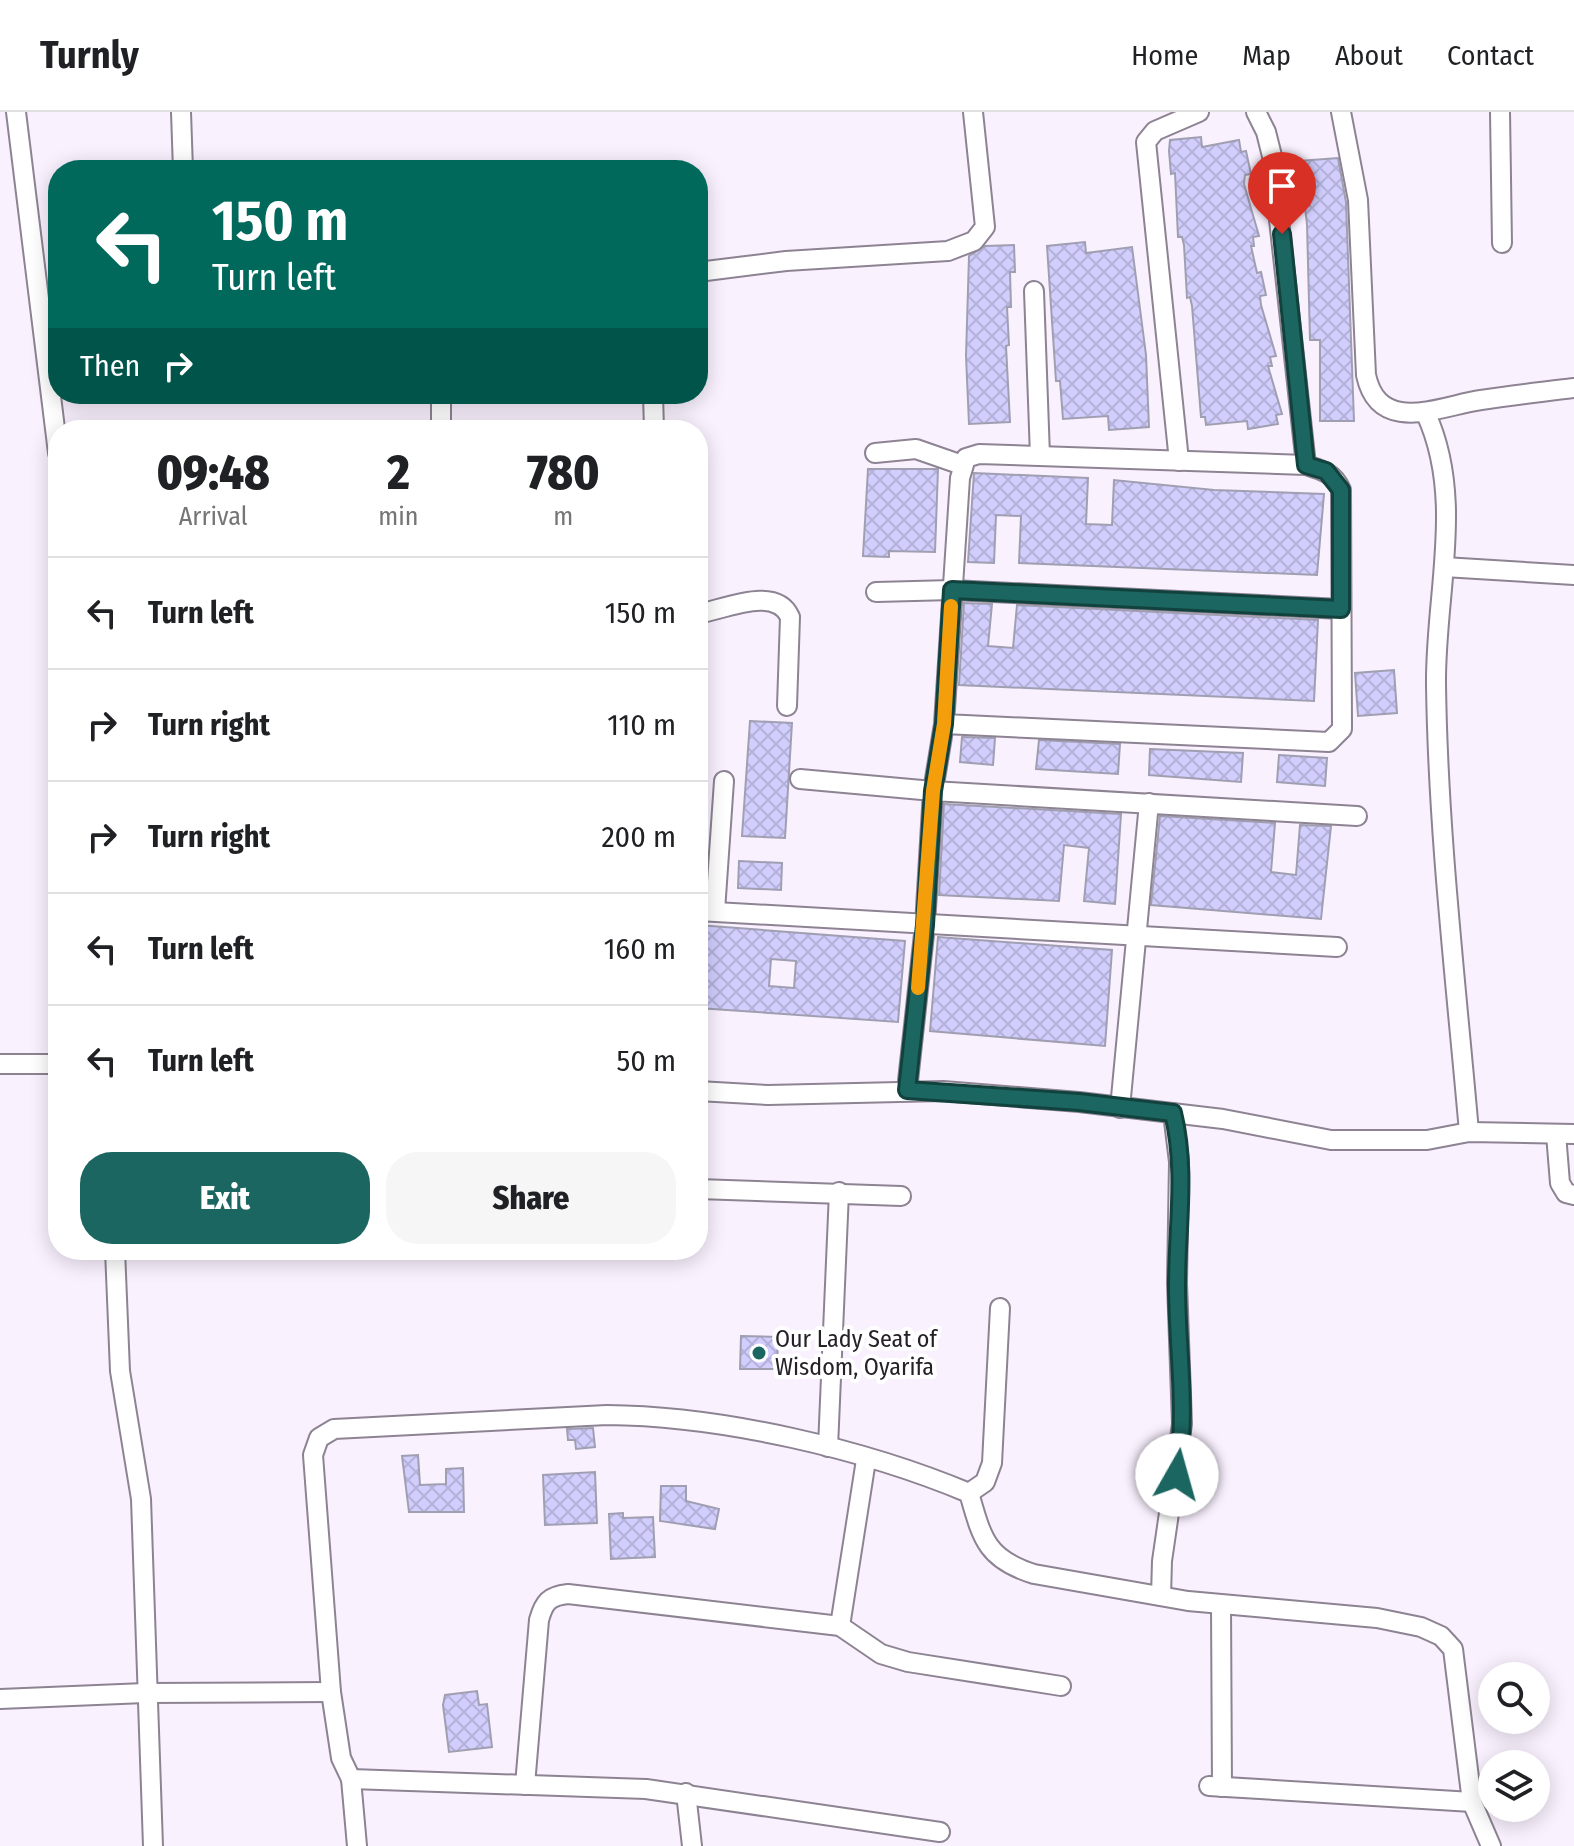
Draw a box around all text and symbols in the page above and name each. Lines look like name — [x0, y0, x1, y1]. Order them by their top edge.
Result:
text: Turnly — [40, 32, 139, 78]
text: Home — [1131, 39, 1198, 72]
text: Map — [1242, 39, 1291, 72]
text: About — [1335, 39, 1403, 72]
text: Contact — [1447, 39, 1534, 72]
pin — [1248, 152, 1316, 234]
icon: arrive — [1260, 164, 1304, 208]
text: 150 m — [212, 188, 348, 255]
icon: left — [80, 192, 184, 296]
text: Turn left — [212, 256, 336, 300]
icon: right — [156, 344, 200, 388]
text: Then — [80, 348, 140, 384]
text: 09:48 — [156, 444, 270, 502]
text: 2 — [387, 444, 410, 502]
text: 780 — [527, 444, 600, 502]
text: Arrival — [179, 501, 248, 532]
text: min — [378, 501, 419, 532]
text: m — [553, 501, 573, 532]
icon: left — [80, 591, 124, 635]
text: Turn left — [148, 595, 254, 631]
text: 150 m — [605, 595, 676, 631]
icon: right — [80, 703, 124, 747]
text: Turn right — [148, 707, 270, 743]
text: 110 m — [607, 707, 676, 743]
icon: right — [80, 815, 124, 859]
text: Turn right — [148, 819, 270, 855]
text: 200 m — [601, 819, 676, 855]
icon: left — [80, 927, 124, 971]
text: Turn left — [148, 931, 254, 967]
text: 160 m — [604, 931, 676, 967]
icon: left — [80, 1039, 124, 1083]
text: Turn left — [148, 1043, 254, 1079]
text: 50 m — [616, 1043, 676, 1079]
button: Exit — [80, 1152, 370, 1244]
button: Share — [386, 1152, 676, 1244]
place label: Our Lady Seat of Wisdom, Oyarifa — [775, 1325, 938, 1381]
marker: Our Lady Seat of Wisdom, Oyarifa — [750, 1344, 768, 1362]
position arrow — [1135, 1433, 1219, 1517]
map controls — [1478, 1662, 1550, 1822]
button: search — [1478, 1662, 1550, 1734]
button: layers — [1478, 1750, 1550, 1822]

